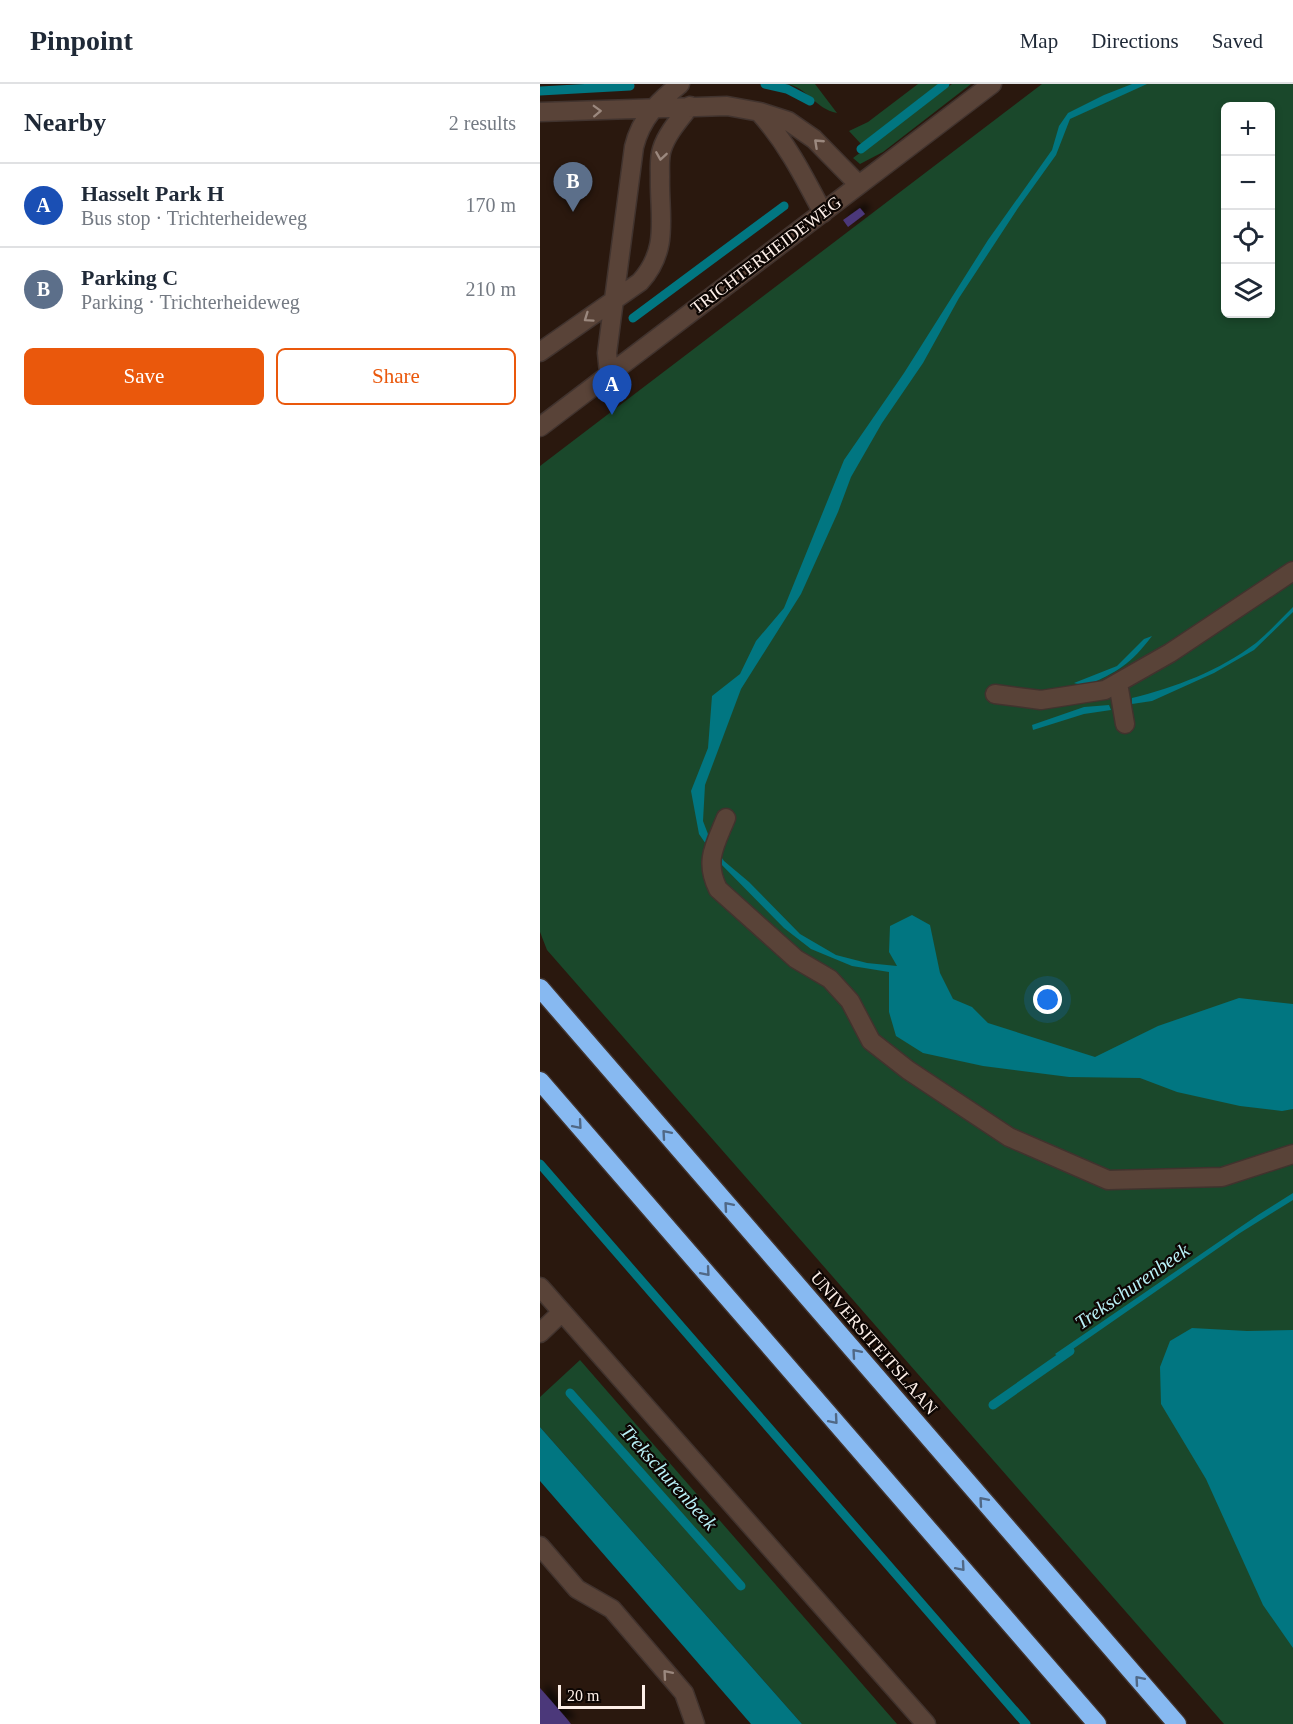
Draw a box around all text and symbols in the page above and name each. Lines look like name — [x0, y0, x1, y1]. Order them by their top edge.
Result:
text: Pinpoint — [30, 25, 133, 56]
text: Map — [1020, 29, 1058, 53]
text: Directions — [1091, 29, 1179, 53]
text: Saved — [1212, 29, 1263, 53]
map controls — [1221, 102, 1275, 318]
button: + — [1221, 102, 1275, 156]
one-way arrow — [593, 105, 602, 117]
text: Nearby — [24, 108, 106, 137]
text: 2 results — [449, 112, 516, 134]
one-way arrow — [815, 139, 825, 150]
one-way arrow — [656, 151, 668, 161]
button: − — [1221, 156, 1275, 210]
pin: B — [554, 162, 592, 212]
text: Hasselt Park H — [81, 181, 224, 206]
street label: TRICHTERHEIDEWEG — [687, 192, 845, 318]
text: A — [36, 194, 51, 216]
text: 170 m — [465, 194, 516, 216]
text: Bus stop · Trichterheideweg — [81, 207, 307, 229]
button: locate — [1221, 210, 1275, 264]
button: layers — [1221, 264, 1275, 318]
text: Parking C — [81, 265, 178, 290]
text: B — [37, 278, 50, 300]
text: 210 m — [465, 278, 516, 300]
text: Parking · Trichterheideweg — [81, 291, 300, 313]
one-way arrow — [584, 311, 595, 322]
button: Save — [24, 348, 264, 405]
button: Share — [276, 348, 516, 405]
pin: A — [592, 366, 632, 415]
your location — [1033, 985, 1062, 1014]
one-way arrow — [571, 1118, 582, 1129]
one-way arrow — [662, 1130, 673, 1141]
one-way arrow — [724, 1202, 735, 1213]
water label: Trekschurenbeek — [1071, 1238, 1194, 1333]
one-way arrow — [699, 1265, 710, 1276]
street label: UNIVERSITEITSLAAN — [806, 1267, 942, 1419]
one-way arrow — [852, 1349, 863, 1360]
one-way arrow — [826, 1413, 837, 1424]
water label: Trekschurenbeek — [616, 1420, 723, 1535]
one-way arrow — [979, 1497, 990, 1508]
one-way arrow — [954, 1560, 965, 1571]
one-way arrow — [664, 1670, 675, 1681]
one-way arrow — [1135, 1676, 1146, 1687]
scale bar — [558, 1682, 645, 1710]
text: 20 m — [567, 1687, 599, 1704]

